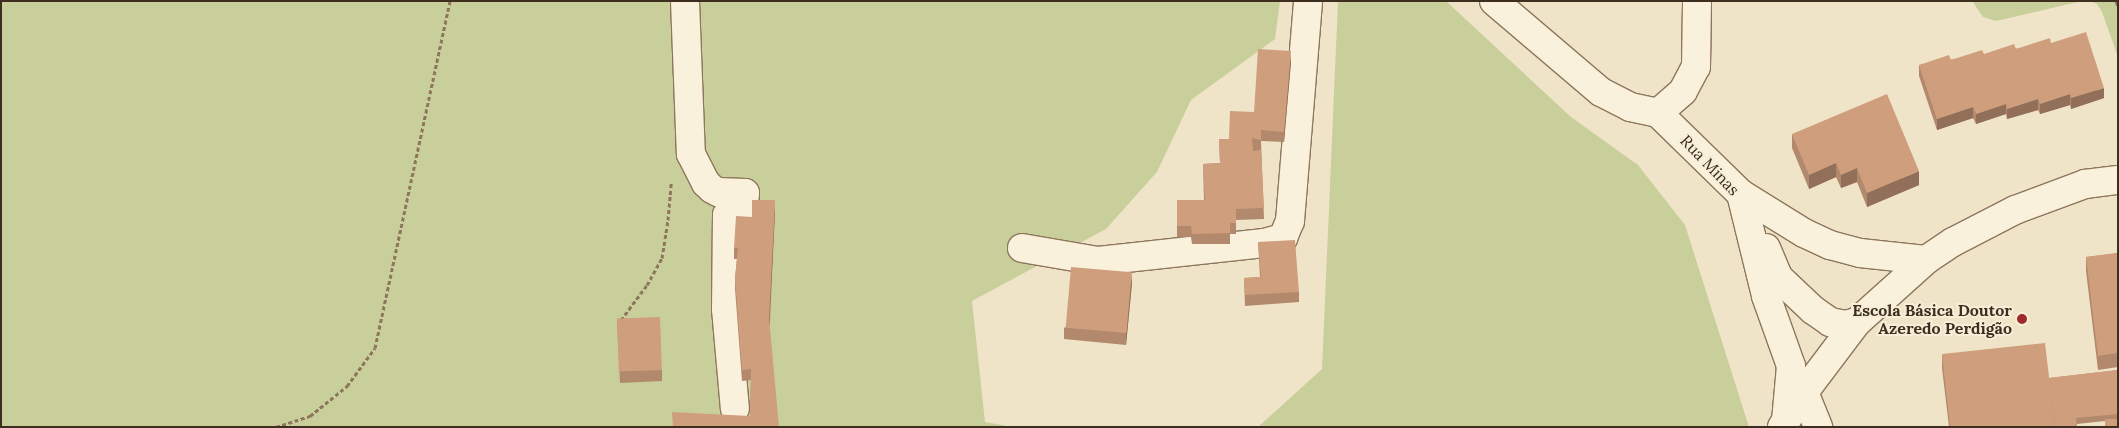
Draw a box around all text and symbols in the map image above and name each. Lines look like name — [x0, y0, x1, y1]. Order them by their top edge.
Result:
street label: Rua Minas — [1676, 131, 1744, 199]
place label: Escola Básica Doutor Azeredo Perdigão — [1852, 300, 2012, 338]
marker: Escola Básica Doutor Azeredo Perdigão — [2016, 313, 2028, 325]

